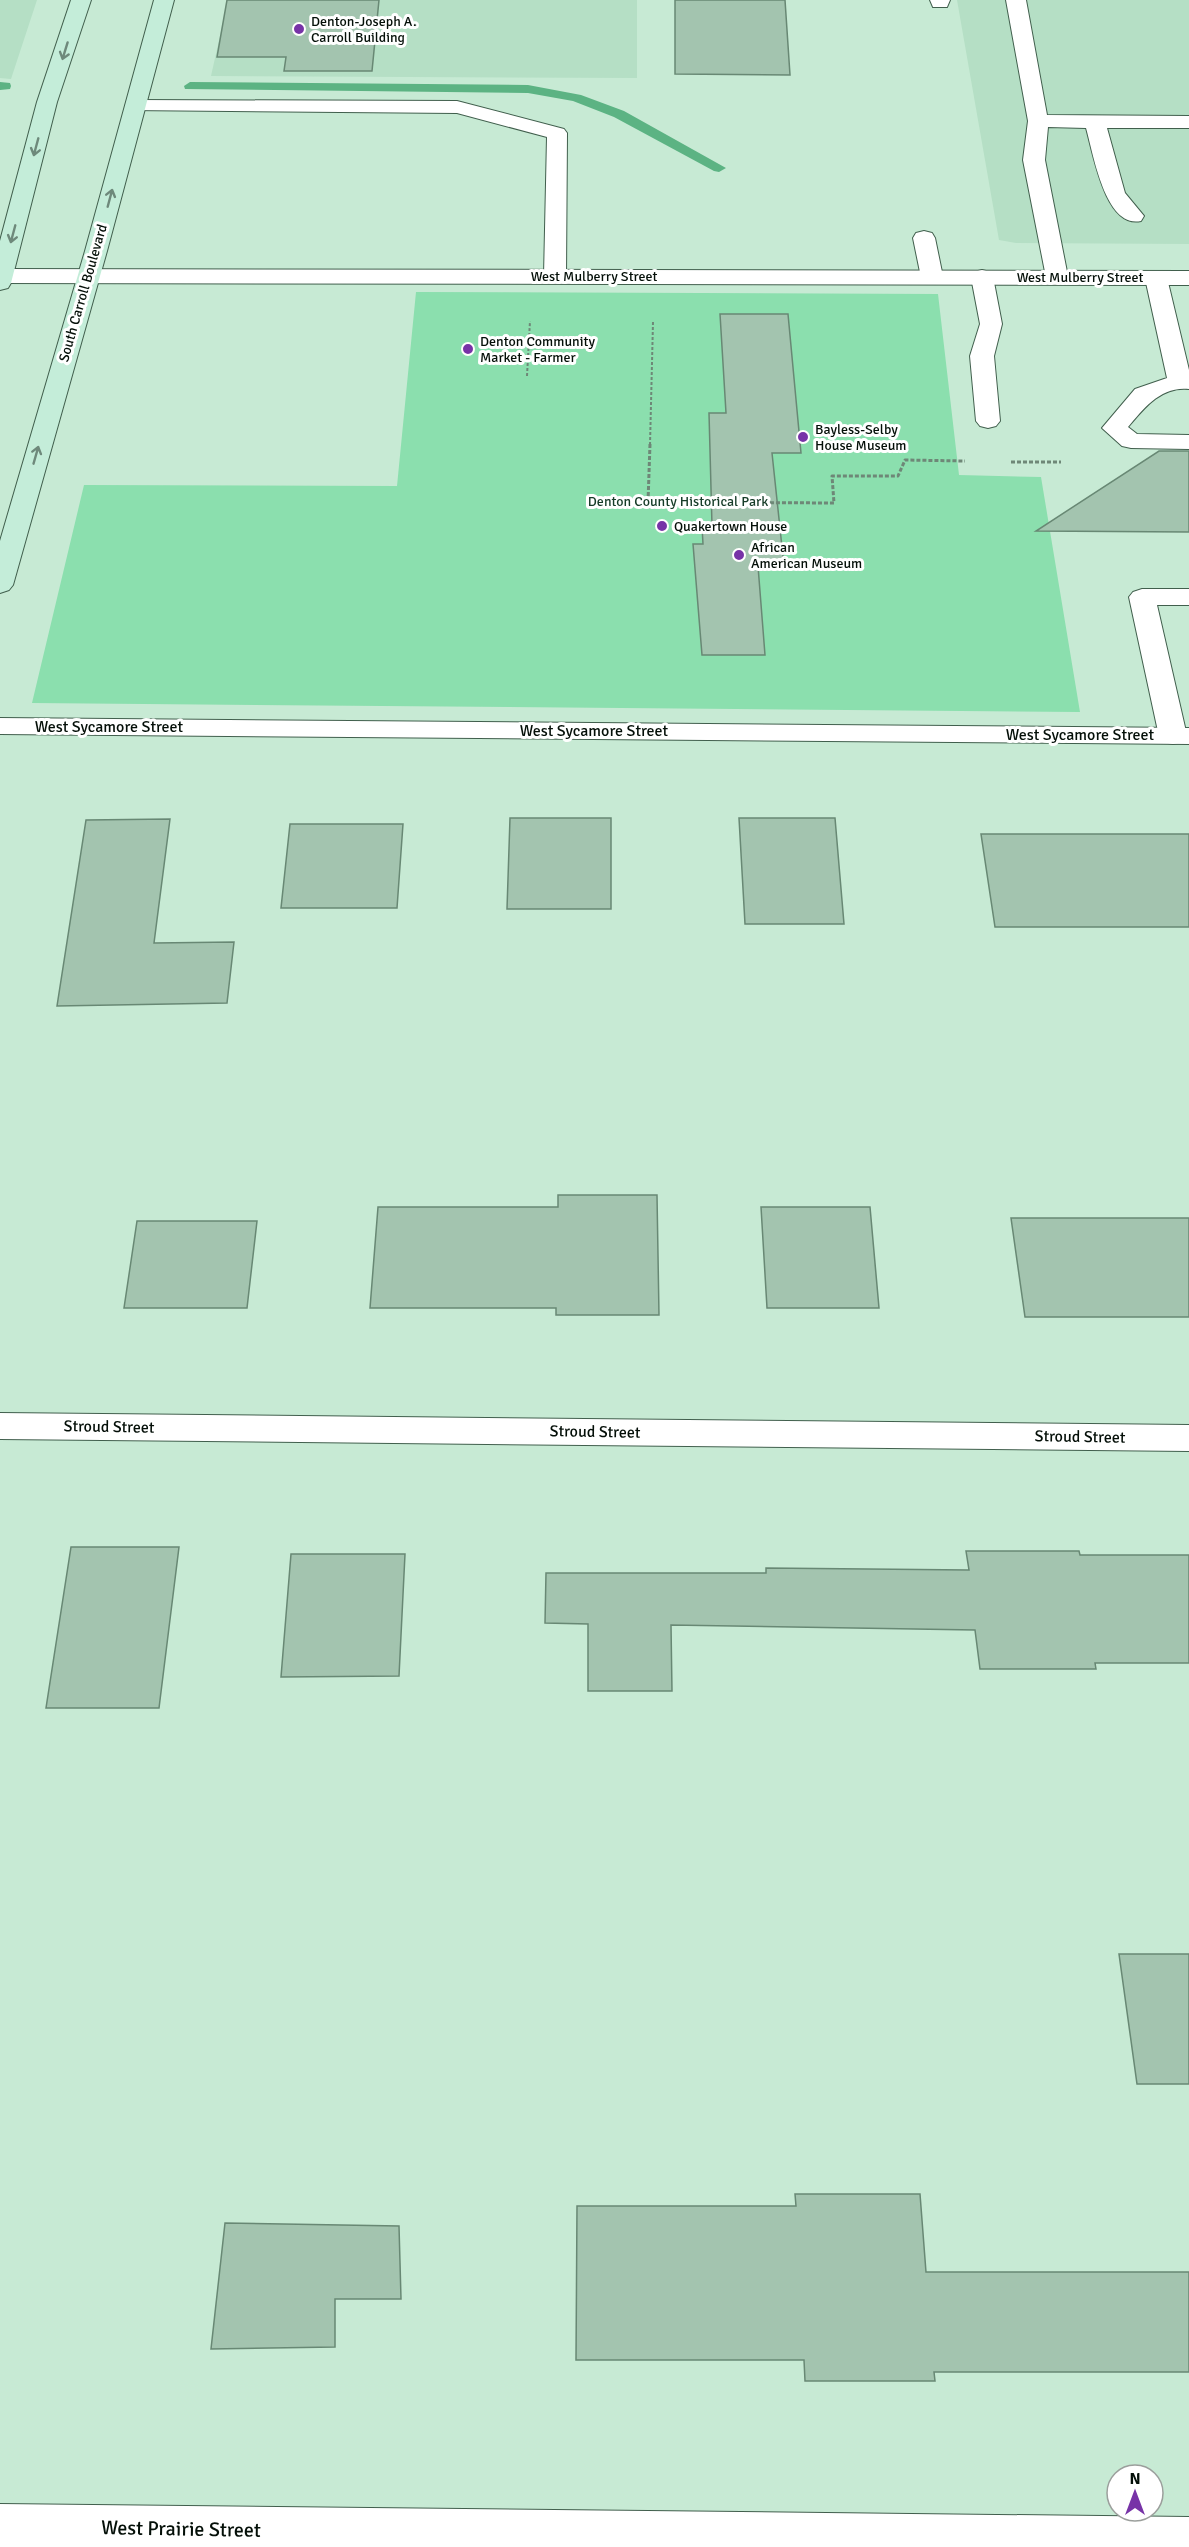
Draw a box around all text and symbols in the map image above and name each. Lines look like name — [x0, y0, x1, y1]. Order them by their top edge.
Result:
place label: Denton-Joseph A. Carroll Building — [311, 13, 417, 46]
marker: Denton-Joseph A. Carroll Building — [292, 22, 306, 36]
one-way arrow — [59, 41, 70, 60]
one-way arrow — [30, 137, 41, 156]
one-way arrow — [105, 189, 117, 208]
street label: South Carroll Boulevard — [55, 222, 111, 364]
one-way arrow — [7, 224, 19, 243]
street label: West Mulberry Street — [531, 268, 657, 285]
street label: West Mulberry Street — [1017, 269, 1143, 286]
place label: Denton Community Market - Farmer — [480, 333, 595, 366]
marker: Denton Community Market - Farmer — [461, 342, 475, 356]
place label: Bayless-Selby House Museum — [815, 421, 907, 454]
marker: Bayless-Selby House Museum — [796, 430, 810, 444]
one-way arrow — [31, 446, 42, 465]
park label: Denton County Historical Park — [588, 493, 768, 510]
place label: Quakertown House — [674, 518, 787, 535]
marker: Quakertown House — [655, 519, 669, 533]
place label: African American Museum — [751, 539, 862, 572]
marker: African American Museum — [732, 548, 746, 562]
street label: West Sycamore Street — [35, 717, 184, 737]
street label: West Sycamore Street — [520, 721, 669, 741]
street label: West Sycamore Street — [1006, 725, 1155, 745]
street label: Stroud Street — [63, 1416, 155, 1438]
street label: Stroud Street — [549, 1421, 641, 1443]
street label: Stroud Street — [1034, 1426, 1126, 1448]
north arrow — [1105, 2463, 1165, 2523]
text: N — [1129, 2469, 1141, 2489]
street label: West Prairie Street — [101, 2515, 261, 2543]

